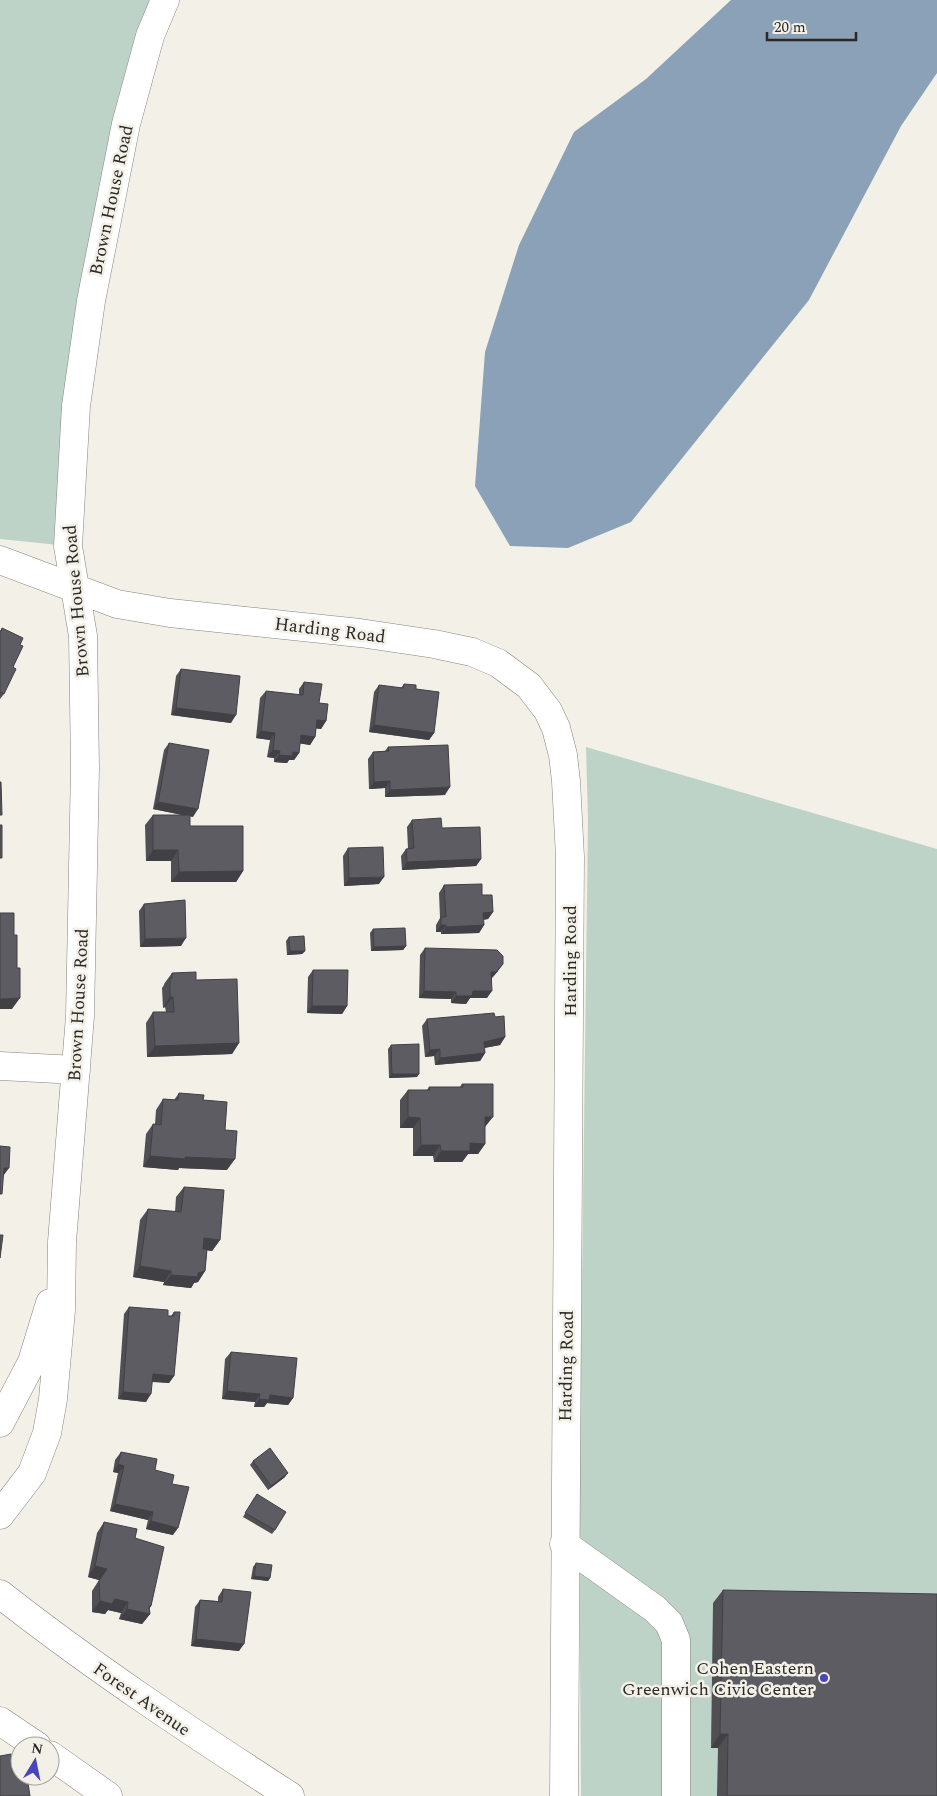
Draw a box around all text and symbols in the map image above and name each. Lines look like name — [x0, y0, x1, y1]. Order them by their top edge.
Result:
scale bar — [767, 10, 856, 42]
text: 20 m — [774, 16, 806, 39]
street label: Brown House Road — [82, 122, 141, 278]
street label: Brown House Road — [56, 523, 97, 678]
street label: Harding Road — [273, 610, 387, 651]
street label: Harding Road — [557, 905, 584, 1017]
street label: Brown House Road — [61, 928, 96, 1082]
street label: Harding Road — [552, 1310, 581, 1422]
place label: Cohen Eastern Greenwich Civic Center — [622, 1655, 814, 1703]
street label: Forest Avenue — [87, 1656, 196, 1743]
marker: Cohen Eastern Greenwich Civic Center — [818, 1672, 830, 1684]
north arrow — [10, 1736, 60, 1786]
text: N — [30, 1737, 45, 1760]

